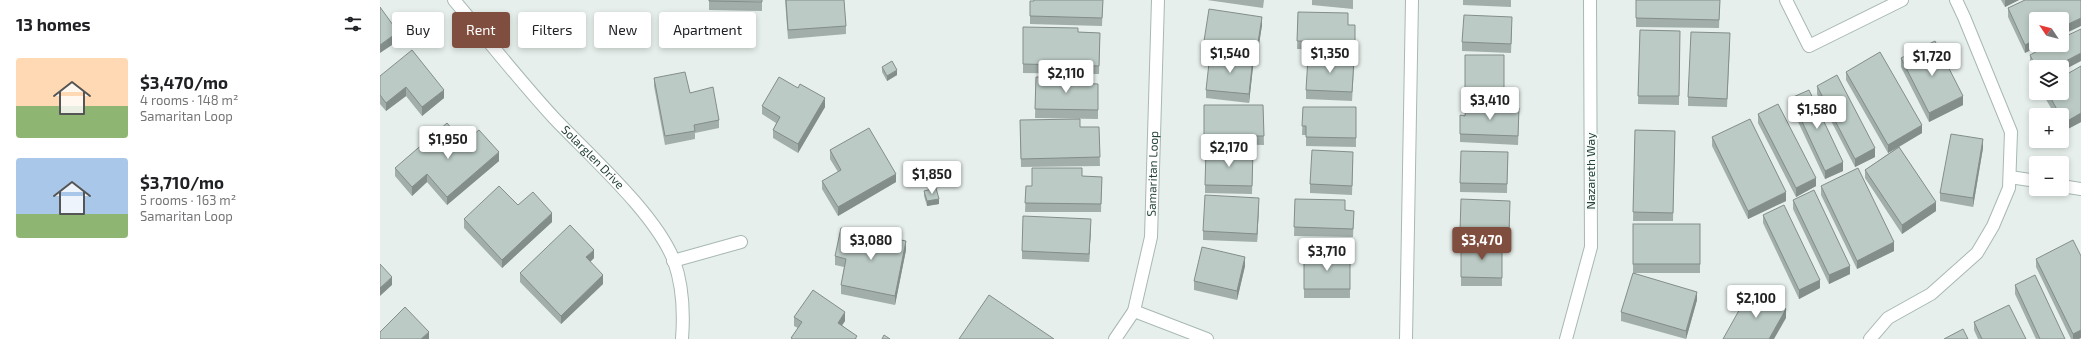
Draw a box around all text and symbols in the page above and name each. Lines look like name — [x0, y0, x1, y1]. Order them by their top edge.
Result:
chip: Buy — [392, 12, 444, 48]
chip: Rent — [452, 12, 510, 48]
chip: Filters — [518, 12, 586, 48]
chip: New — [594, 12, 651, 48]
chip: Apartment — [659, 12, 756, 48]
north arrow — [2029, 12, 2069, 52]
map controls — [2029, 12, 2069, 196]
icon: filters — [342, 13, 364, 35]
text: 13 homes — [16, 14, 91, 34]
pin: $1,540 — [1197, 40, 1263, 74]
pin: $1,350 — [1297, 40, 1363, 74]
pin: $1,720 — [1899, 43, 1965, 77]
text: $1,540 — [1210, 45, 1250, 61]
text: $1,350 — [1310, 45, 1350, 61]
text: $1,720 — [1913, 48, 1951, 64]
pin: $2,110 — [1033, 60, 1099, 94]
button: layers — [2029, 60, 2069, 100]
text: $2,110 — [1047, 65, 1085, 81]
text: $3,470/mo — [140, 72, 228, 92]
icon: home — [48, 74, 96, 122]
pin: $3,410 — [1457, 87, 1523, 121]
text: 4 rooms · 148 m² — [140, 92, 238, 108]
text: $3,410 — [1470, 92, 1510, 108]
pin: $1,580 — [1784, 96, 1850, 130]
text: $1,580 — [1797, 101, 1837, 117]
text: Samaritan Loop — [140, 108, 233, 124]
button: + — [2029, 108, 2069, 148]
street label: Solarglen Drive — [559, 122, 628, 191]
pin: $1,950 — [415, 126, 481, 160]
text: $1,950 — [428, 131, 468, 147]
street label: Samaritan Loop — [1144, 131, 1160, 217]
street label: Nazareth Way — [1583, 132, 1597, 210]
pin: $2,170 — [1196, 134, 1262, 168]
text: $2,170 — [1210, 139, 1248, 155]
button: − — [2029, 156, 2069, 196]
pin: $1,850 — [899, 161, 965, 195]
text: $1,850 — [912, 166, 952, 182]
text: $3,710/mo — [140, 172, 224, 192]
icon: home — [48, 174, 96, 222]
text: 5 rooms · 163 m² — [140, 192, 236, 208]
text: Samaritan Loop — [140, 208, 233, 224]
pin: $3,080 — [838, 227, 904, 261]
pin: $3,470 — [1449, 227, 1515, 261]
text: $3,080 — [850, 232, 892, 248]
text: $3,470 — [1461, 232, 1503, 248]
pin: $3,710 — [1294, 238, 1360, 272]
text: $3,710 — [1308, 243, 1346, 259]
pin: $2,100 — [1723, 285, 1789, 319]
text: $2,100 — [1736, 290, 1776, 306]

